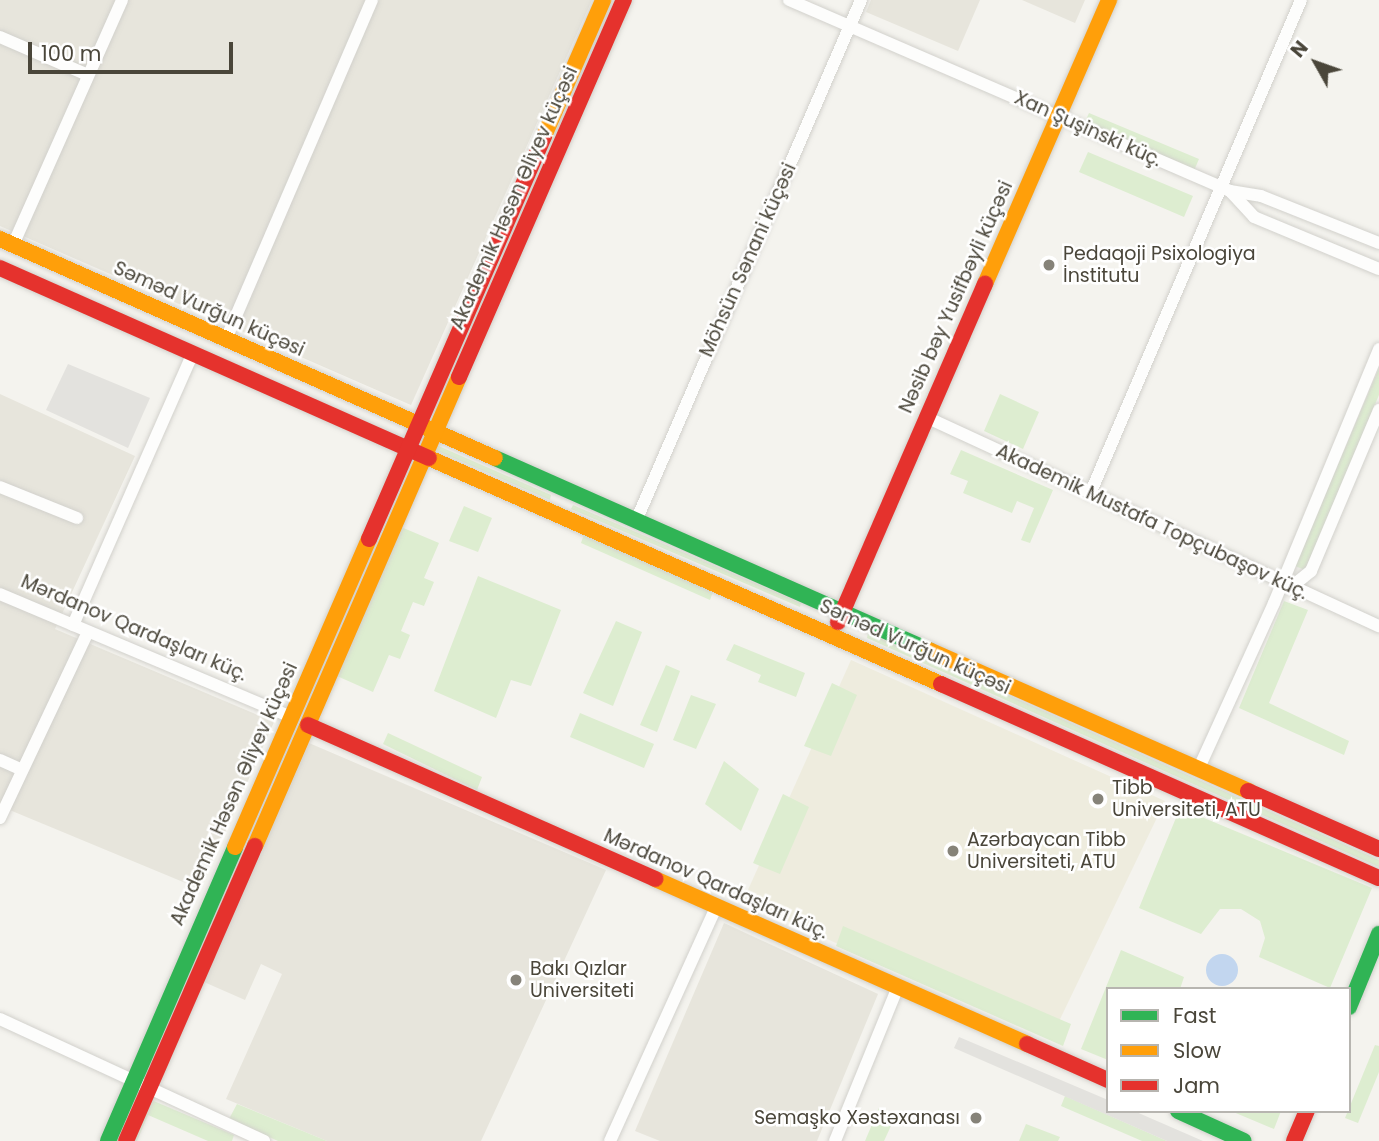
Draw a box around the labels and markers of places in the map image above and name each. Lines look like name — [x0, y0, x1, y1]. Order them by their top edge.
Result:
place label: Pedaqoji Psixologiya İnstitutu — [1063, 243, 1256, 287]
marker: Pedaqoji Psixologiya İnstitutu — [1041, 257, 1057, 273]
place label: Tibb Universiteti, ATU — [1112, 777, 1261, 821]
marker: Tibb Universiteti, ATU — [1090, 791, 1106, 807]
place label: Azərbaycan Tibb Universiteti, ATU — [967, 829, 1126, 873]
marker: Azərbaycan Tibb Universiteti, ATU — [945, 843, 961, 859]
place label: Bakı Qızlar Universiteti — [530, 958, 634, 1002]
marker: Bakı Qızlar Universiteti — [508, 972, 524, 988]
place label: Semaşko Xəstəxanası — [754, 1107, 960, 1129]
marker: Semaşko Xəstəxanası — [966, 1108, 986, 1128]

